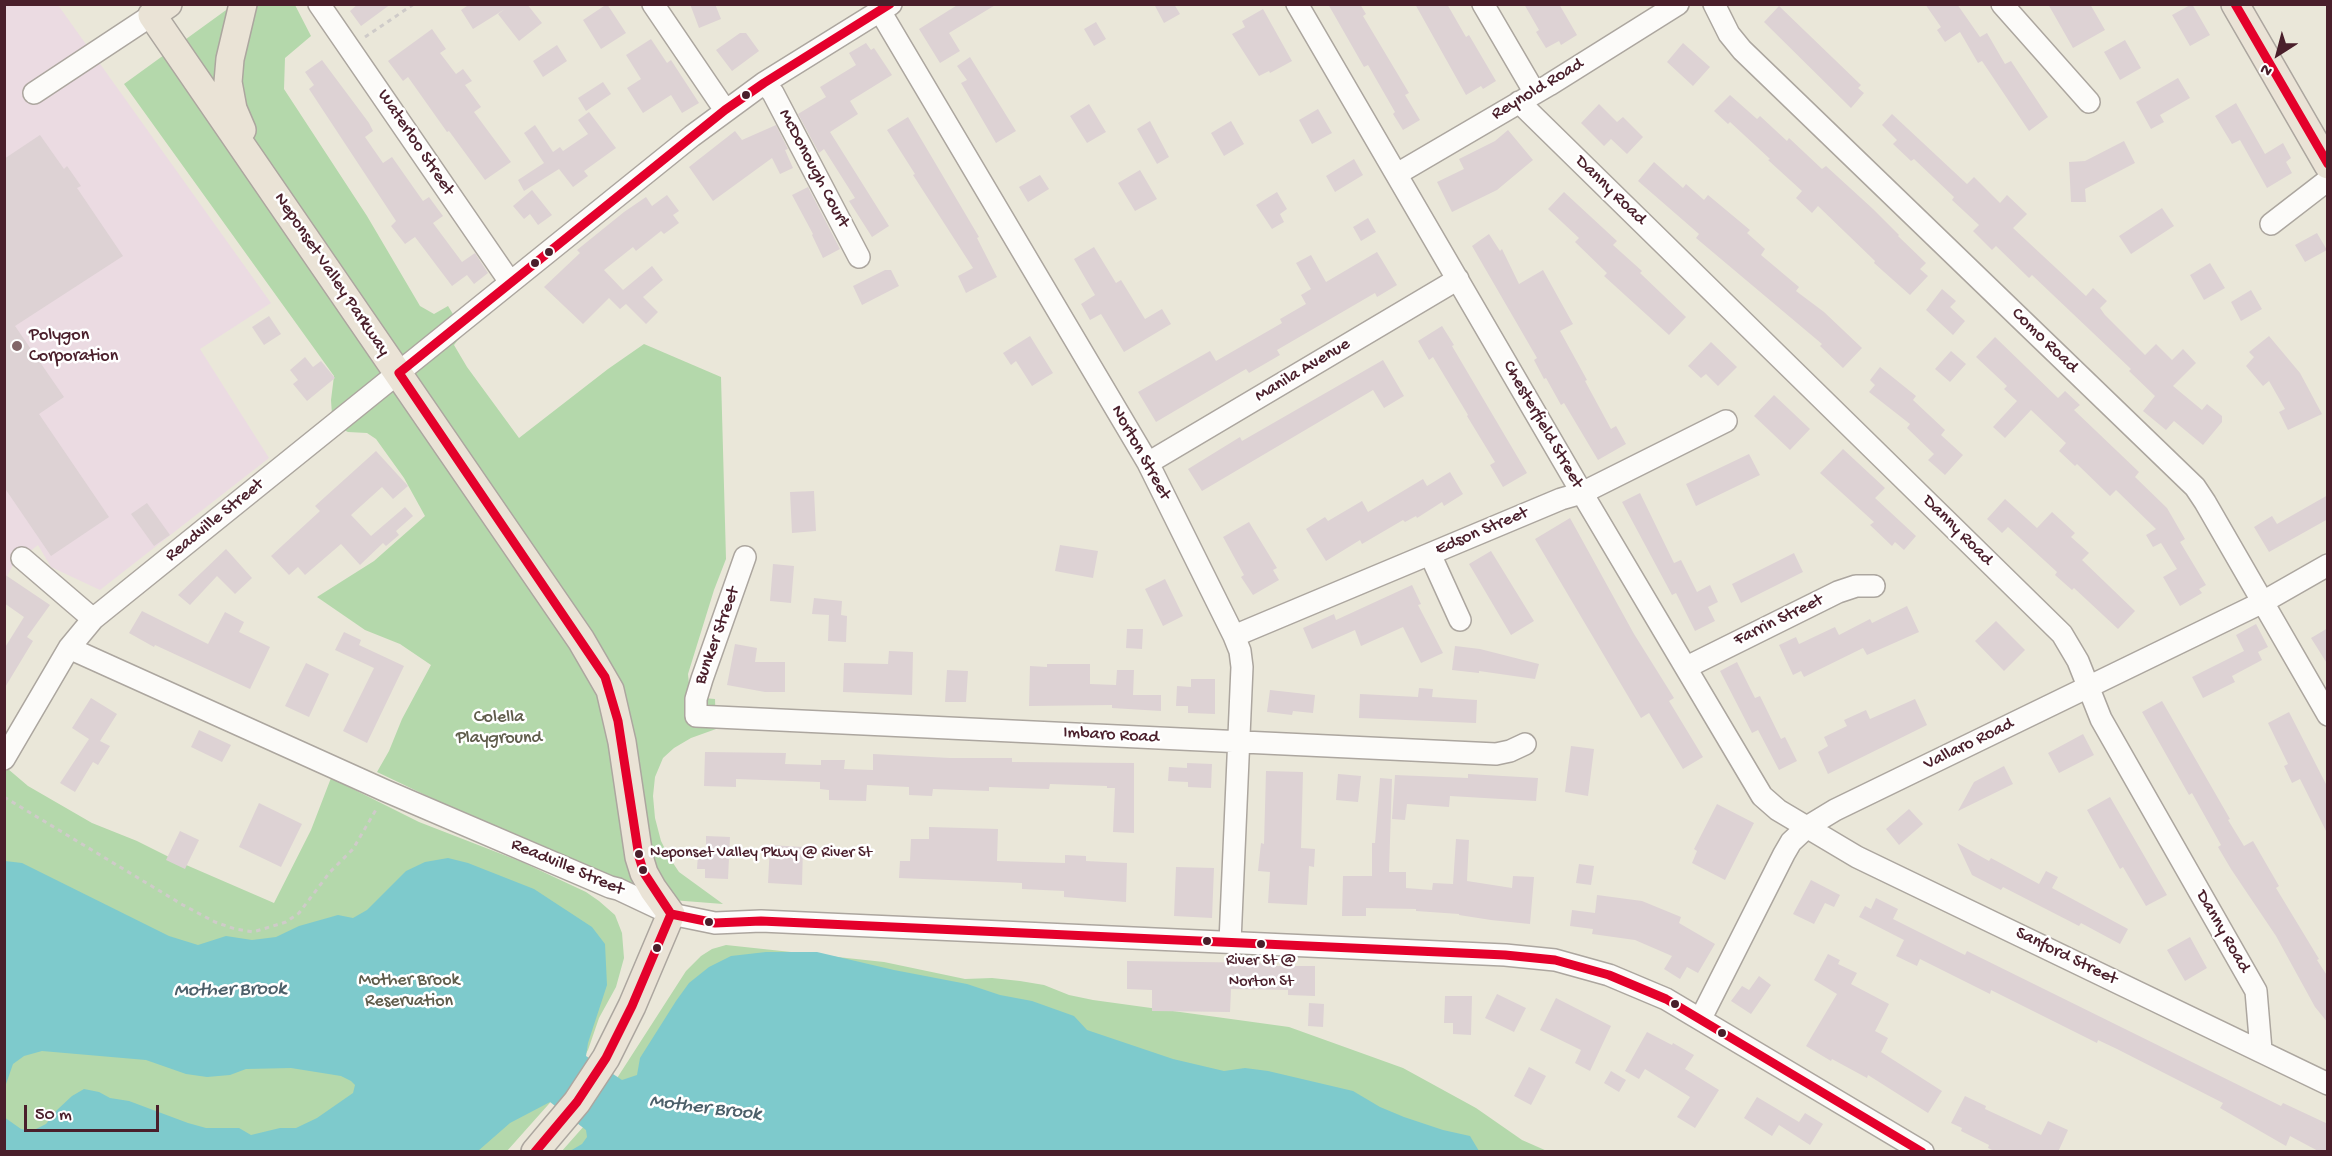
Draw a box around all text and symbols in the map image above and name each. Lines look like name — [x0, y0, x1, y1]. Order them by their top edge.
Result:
north arrow — [2248, 24, 2308, 84]
street label: Reynold Road — [1488, 54, 1588, 126]
text: N — [2257, 58, 2277, 80]
street label: Waterloo Street — [372, 86, 458, 200]
unlabelled marker — [740, 89, 752, 101]
street label: McDonough Court — [773, 106, 853, 232]
street label: Danny Road — [1570, 152, 1650, 230]
street label: Neponset Valley Parkway — [268, 189, 394, 361]
unlabelled marker — [543, 246, 555, 258]
unlabelled marker — [529, 257, 541, 269]
street label: Como Road — [2006, 304, 2082, 378]
place label: Polygon Corporation — [29, 325, 118, 368]
street label: Manila Avenue — [1251, 334, 1355, 408]
marker: Polygon Corporation — [10, 339, 24, 353]
street label: Chesterfield Street — [1497, 357, 1587, 493]
street label: Norton Street — [1105, 402, 1175, 504]
street label: Readville Street — [161, 475, 269, 567]
street label: Danny Road — [1917, 491, 1997, 571]
street label: Edson Street — [1432, 503, 1532, 561]
street label: Bunker Street — [690, 584, 746, 688]
street label: Farrin Street — [1731, 590, 1827, 652]
park label: Colella Playground — [456, 707, 542, 750]
street label: Vallaro Road — [1921, 714, 2017, 776]
street label: Imbaro Road — [1063, 723, 1159, 749]
street label: Readville Street — [507, 835, 627, 901]
place label: Neponset Valley Pkwy @ River St — [650, 844, 872, 864]
marker: Neponset Valley Pkwy @ River St — [633, 848, 645, 860]
unlabelled marker — [637, 864, 649, 876]
street label: Danny Road — [2190, 887, 2254, 977]
unlabelled marker — [703, 916, 715, 928]
street label: Sanford Street — [2011, 923, 2121, 991]
unlabelled marker — [1201, 935, 1213, 947]
marker: River St @ Norton St — [1255, 938, 1267, 950]
unlabelled marker — [651, 942, 663, 954]
place label: River St @ Norton St — [1226, 952, 1296, 990]
park label: Mother Brook Reservation — [358, 970, 460, 1012]
water label: Mother Brook — [174, 978, 286, 1004]
unlabelled marker — [1669, 998, 1681, 1010]
unlabelled marker — [1716, 1027, 1728, 1039]
water label: Mother Brook — [648, 1090, 762, 1128]
scale bar — [27, 1093, 162, 1131]
text: 50 m — [35, 1105, 72, 1126]

